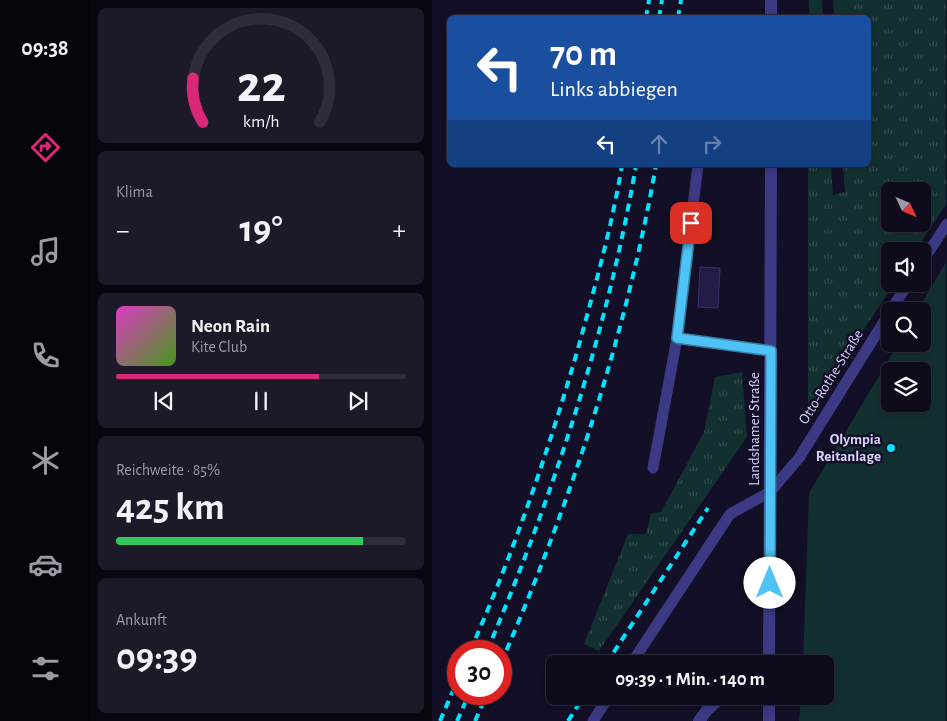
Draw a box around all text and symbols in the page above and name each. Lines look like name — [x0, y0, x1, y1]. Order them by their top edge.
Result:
icon: left — [467, 35, 532, 100]
text: 09:38 — [21, 37, 69, 59]
text: 70 m — [550, 37, 617, 72]
text: 22 — [237, 59, 285, 111]
text: Links abbiegen — [550, 78, 678, 100]
text: km/h — [243, 113, 279, 131]
icon: directions — [28, 130, 63, 165]
icon: left — [592, 130, 620, 158]
icon: ahead — [645, 130, 673, 158]
icon: right — [698, 130, 726, 158]
north arrow — [881, 182, 931, 232]
map controls — [881, 182, 931, 412]
text: Klima — [116, 184, 153, 200]
pin — [670, 202, 712, 244]
icon: arrive — [677, 209, 705, 237]
text: 19° — [239, 211, 283, 249]
text: − — [116, 217, 129, 245]
text: + — [393, 217, 406, 245]
icon: music — [28, 234, 63, 269]
button: sound — [881, 242, 931, 292]
button: search — [881, 302, 931, 352]
text: Neon Rain — [191, 317, 270, 336]
street label: Otto-Rothe-Straße — [796, 327, 866, 427]
icon: phone — [28, 338, 63, 373]
text: Kite Club — [191, 339, 247, 355]
button: layers — [881, 362, 931, 412]
street label: Landshamer Straße — [747, 372, 762, 486]
icon: previous — [150, 387, 178, 415]
icon: pause — [247, 387, 275, 415]
icon: next — [344, 387, 372, 415]
place label: Olympia Reitanlage — [816, 432, 881, 464]
marker: Olympia Reitanlage — [885, 442, 897, 454]
icon: climate — [28, 443, 63, 478]
text: Reichweite · 85% — [116, 462, 220, 478]
text: 425 km — [116, 489, 225, 527]
icon: car — [28, 547, 63, 582]
position arrow — [743, 556, 795, 608]
text: Ankunft — [116, 612, 167, 628]
text: 09:39 — [116, 639, 198, 677]
speed limit sign: 30 — [447, 640, 512, 705]
icon: filters — [28, 651, 63, 686]
text: 09:39 · 1 Min. · 140 m — [615, 670, 765, 689]

